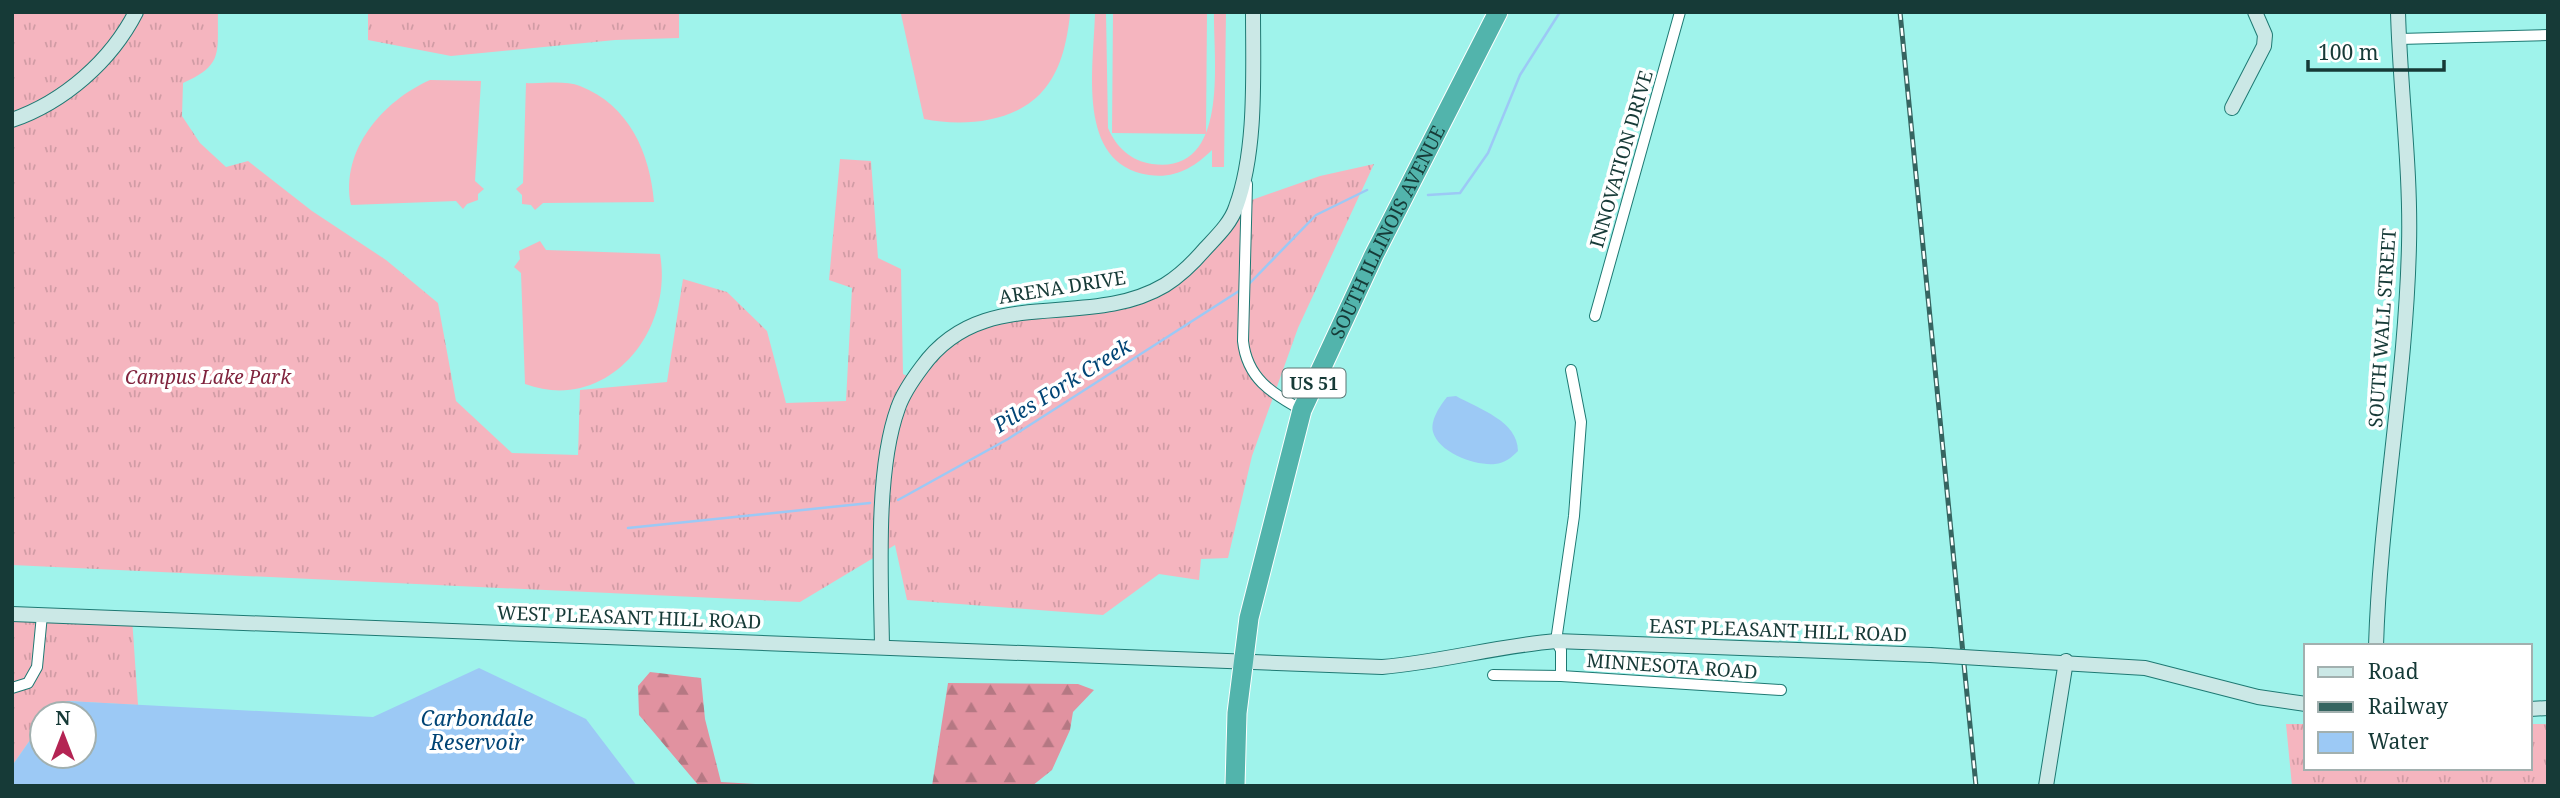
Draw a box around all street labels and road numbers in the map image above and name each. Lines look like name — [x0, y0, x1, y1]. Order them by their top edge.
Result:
street label: INNOVATION DRIVE — [1583, 67, 1659, 251]
street label: SOUTH ILLINOIS AVENUE — [1324, 121, 1451, 343]
street label: SOUTH WALL STREET — [2362, 227, 2402, 428]
street label: ARENA DRIVE — [997, 264, 1128, 310]
road number: US 51 — [1282, 368, 1346, 398]
street label: WEST PLEASANT HILL ROAD — [496, 599, 762, 635]
street label: EAST PLEASANT HILL ROAD — [1648, 612, 1908, 648]
street label: MINNESOTA ROAD — [1586, 647, 1758, 685]

